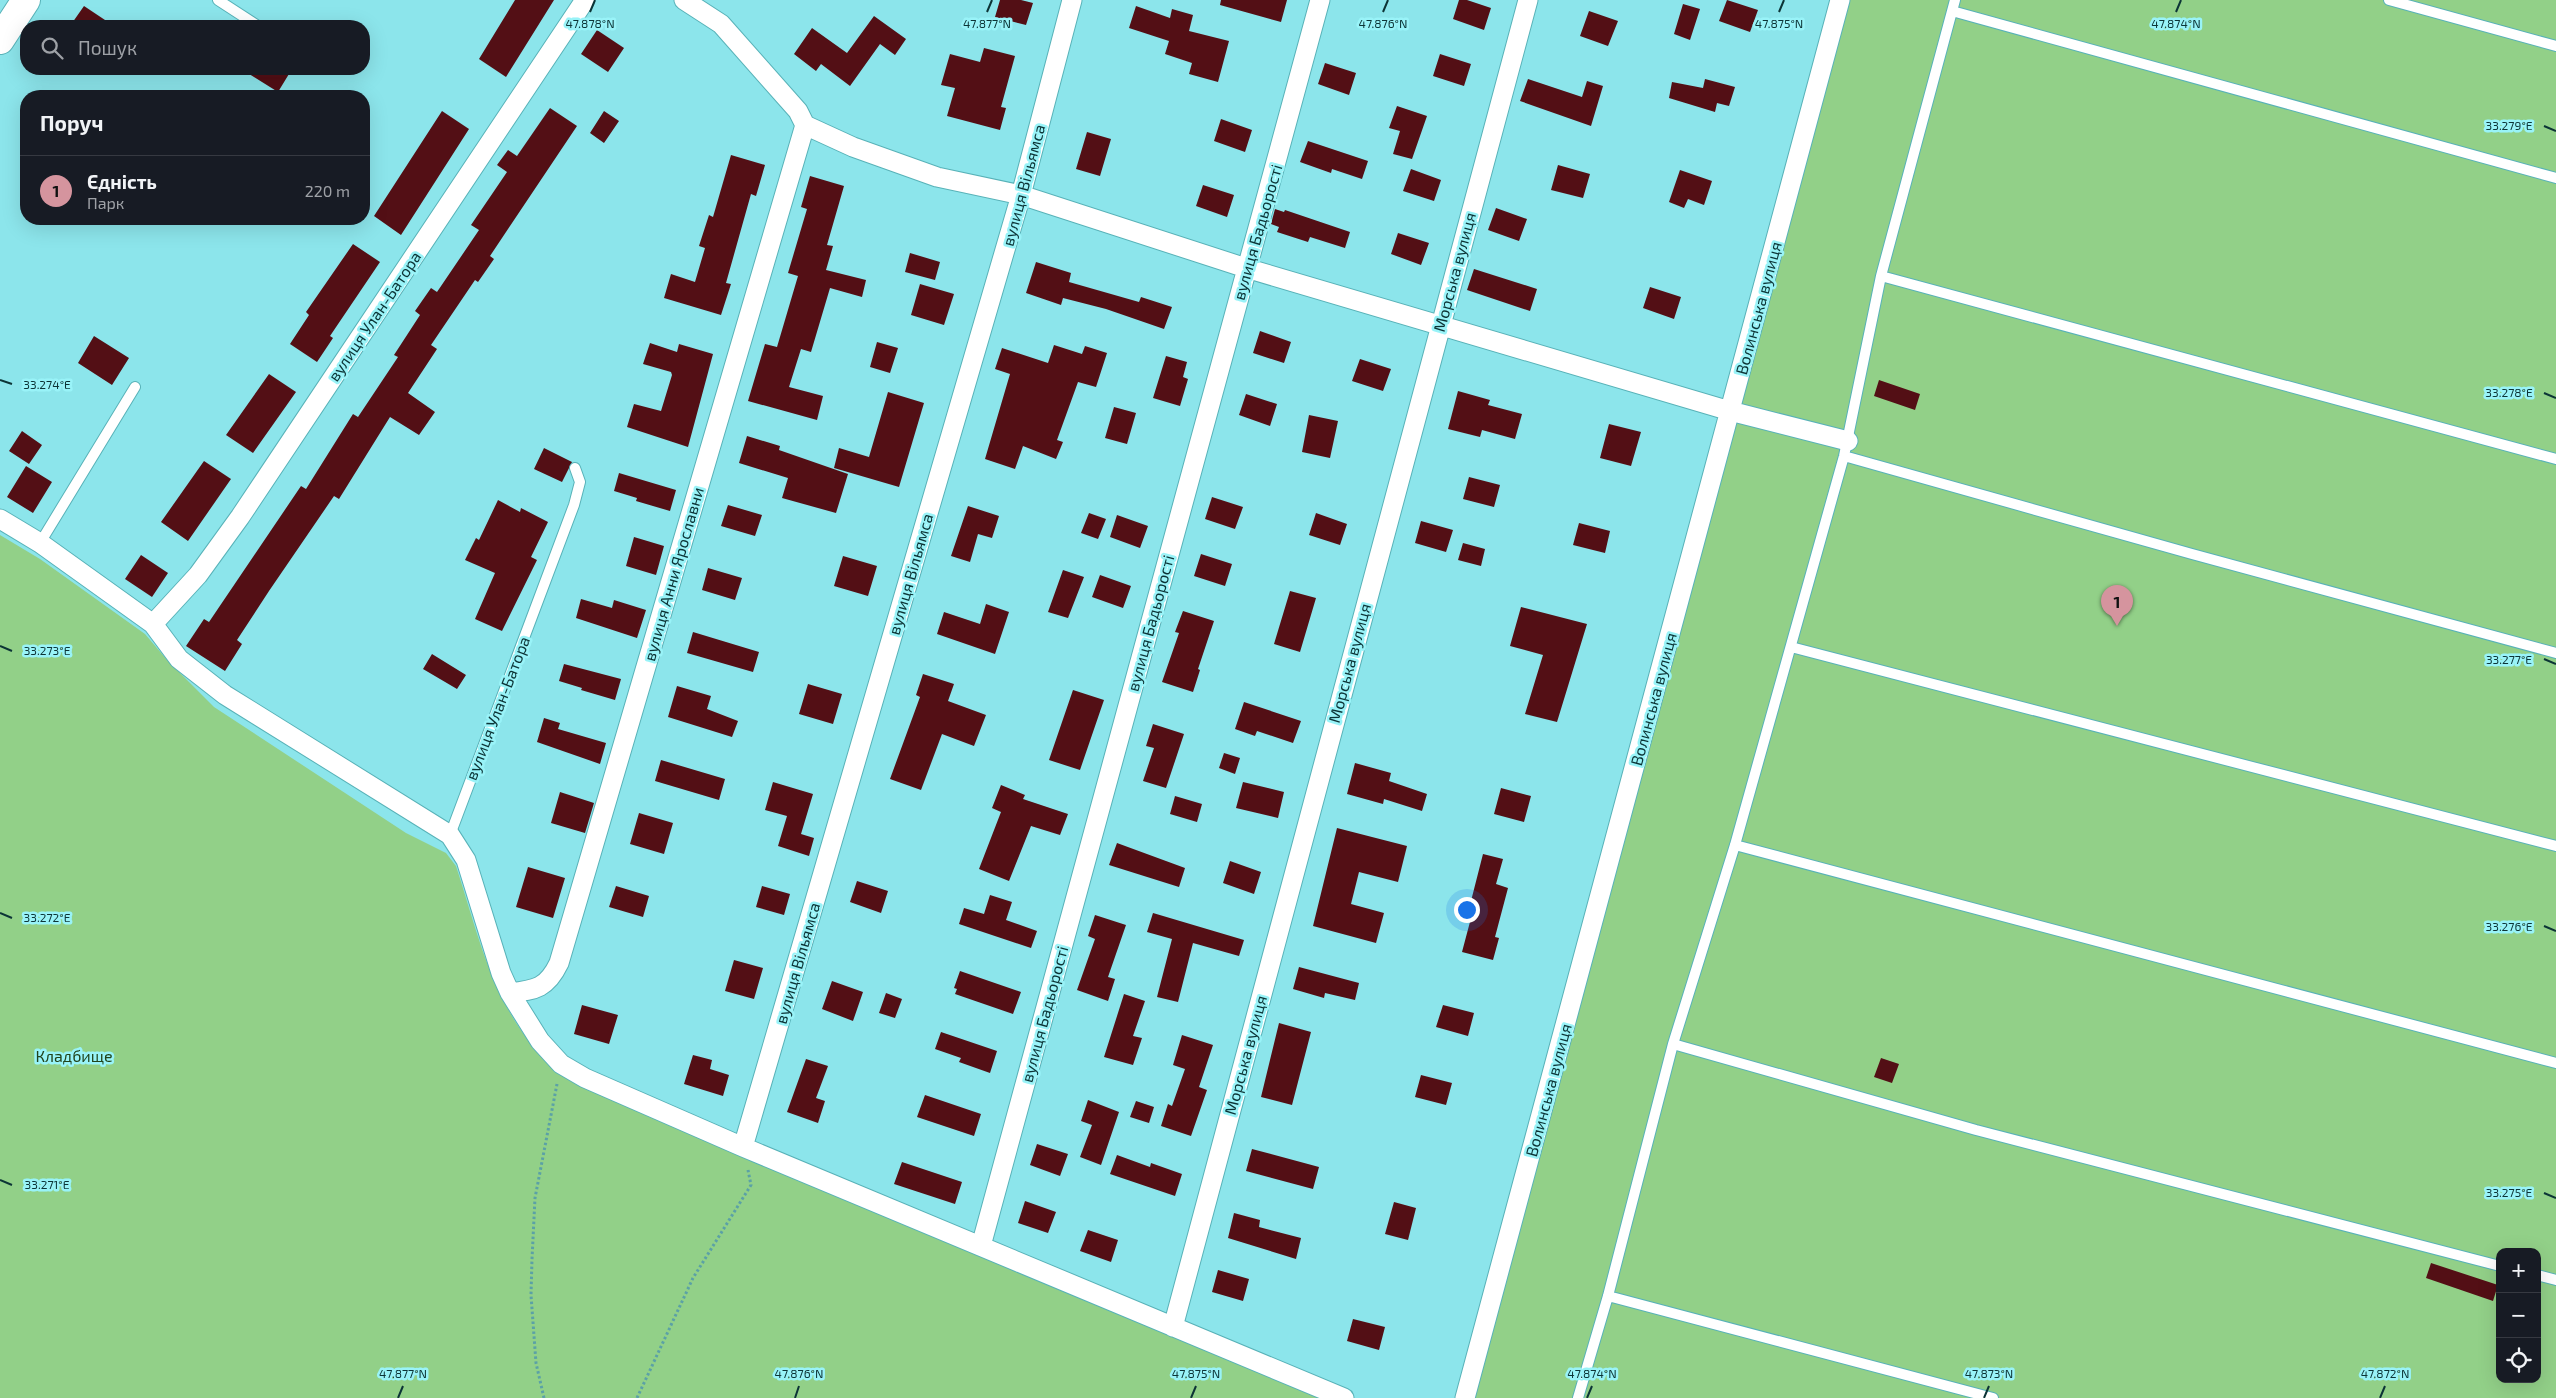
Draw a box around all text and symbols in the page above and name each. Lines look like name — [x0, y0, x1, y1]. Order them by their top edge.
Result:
text: 47.878°N — [565, 16, 615, 30]
text: 47.877°N — [963, 16, 1011, 30]
text: 47.876°N — [1359, 16, 1407, 30]
text: 47.875°N — [1755, 16, 1803, 30]
text: 47.874°N — [2151, 16, 2201, 30]
search box — [20, 20, 370, 75]
icon: search — [38, 34, 66, 62]
text: Пошук — [78, 36, 137, 59]
text: Поруч — [40, 110, 103, 135]
text: 33.279°E — [2486, 118, 2533, 132]
street label: вулиця Вільямса — [998, 122, 1049, 248]
street label: вулиця Бадьорості — [1229, 162, 1286, 302]
text: Єдність — [87, 170, 157, 193]
text: 1 — [53, 181, 59, 200]
text: 220 m — [305, 181, 350, 200]
text: Парк — [87, 193, 124, 212]
street label: Морська вулиця — [1429, 210, 1480, 334]
street label: Волинська вулиця — [1731, 239, 1786, 377]
street label: вулиця Улан-Батора — [323, 247, 425, 385]
text: 33.274°E — [23, 377, 71, 391]
text: 33.278°E — [2485, 385, 2533, 399]
street label: вулиця Анни Ярославни — [639, 485, 708, 663]
street label: вулиця Вільямса — [884, 511, 937, 637]
street label: вулиця Бадьорості — [1123, 553, 1178, 693]
pin: 1 — [2101, 585, 2133, 626]
street label: Морська вулиця — [1324, 601, 1375, 725]
street label: Волинська вулиця — [1626, 630, 1681, 768]
street label: вулиця Улан-Батора — [461, 633, 534, 783]
text: 33.273°E — [24, 643, 71, 657]
text: 33.277°E — [2486, 652, 2532, 666]
your location — [1454, 897, 1480, 923]
street label: вулиця Вільямса — [771, 900, 824, 1026]
text: 33.272°E — [24, 910, 71, 924]
text: 33.276°E — [2486, 919, 2533, 933]
street label: вулиця Бадьорості — [1017, 944, 1072, 1084]
street label: Морська вулиця — [1220, 993, 1271, 1117]
street label: Волинська вулиця — [1521, 1021, 1576, 1159]
park label: Кладбище — [35, 1046, 113, 1065]
text: 33.271°E — [25, 1177, 70, 1191]
text: 33.275°E — [2486, 1185, 2533, 1199]
map controls — [2496, 1248, 2541, 1383]
button: + — [2496, 1248, 2541, 1293]
button: − — [2496, 1293, 2541, 1338]
button: locate — [2496, 1338, 2541, 1383]
text: 47.877°N — [379, 1366, 427, 1380]
text: 47.876°N — [775, 1366, 823, 1380]
text: 47.875°N — [1172, 1366, 1220, 1380]
text: 47.874°N — [1567, 1366, 1617, 1380]
text: 47.873°N — [1965, 1366, 2013, 1380]
text: 47.872°N — [2361, 1366, 2409, 1380]

